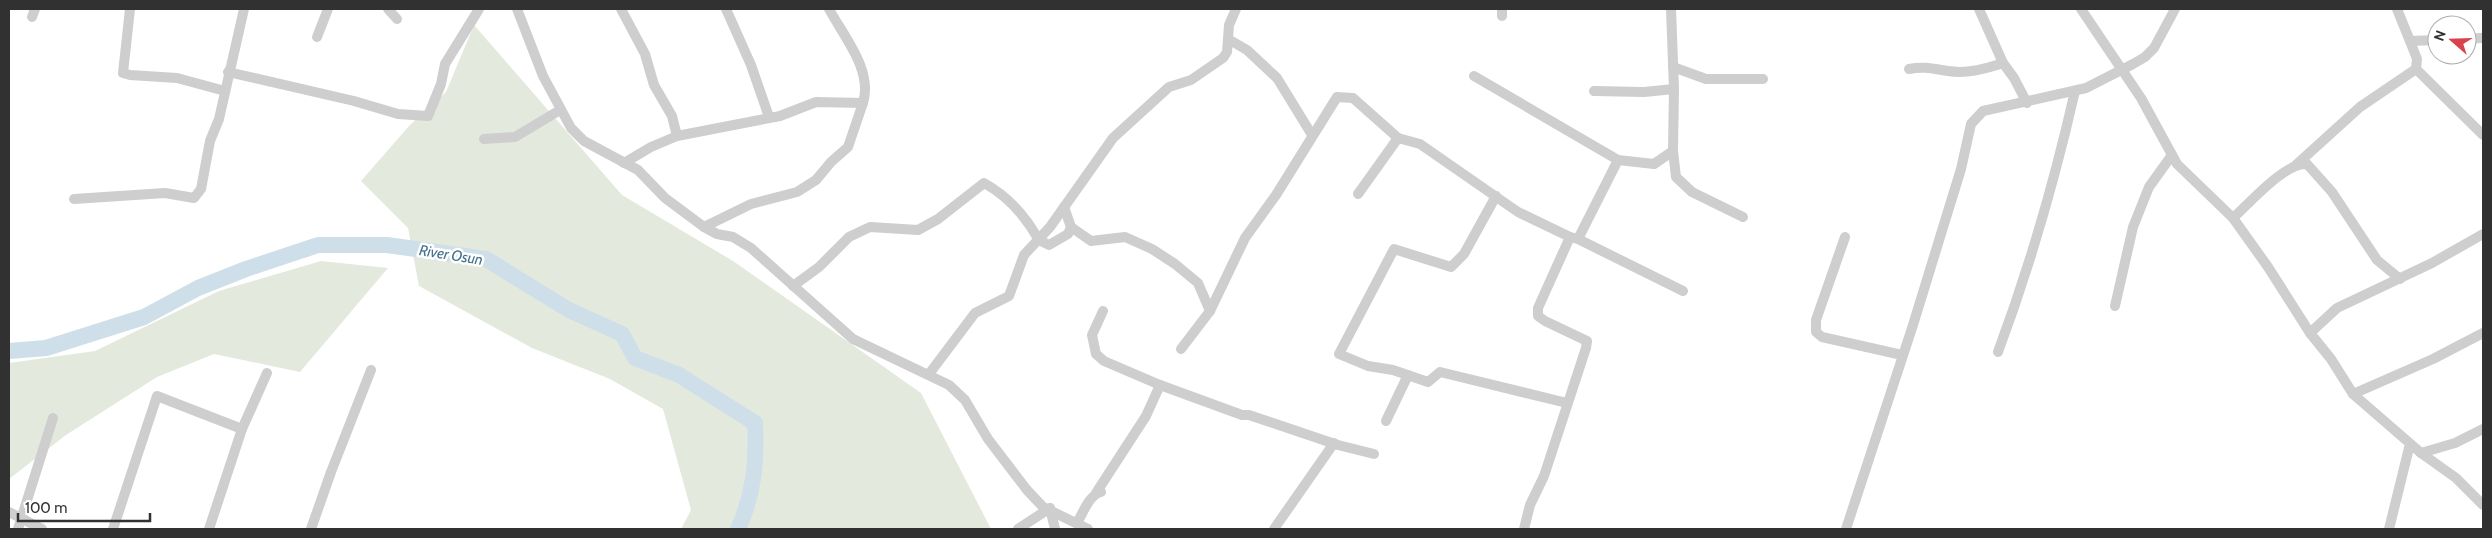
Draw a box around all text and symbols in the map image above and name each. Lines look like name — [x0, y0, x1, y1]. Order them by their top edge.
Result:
north arrow — [2427, 15, 2477, 65]
text: N — [2430, 28, 2450, 43]
water label: River Osun — [418, 241, 484, 269]
scale bar — [18, 490, 150, 522]
text: 100 m — [25, 499, 67, 517]

